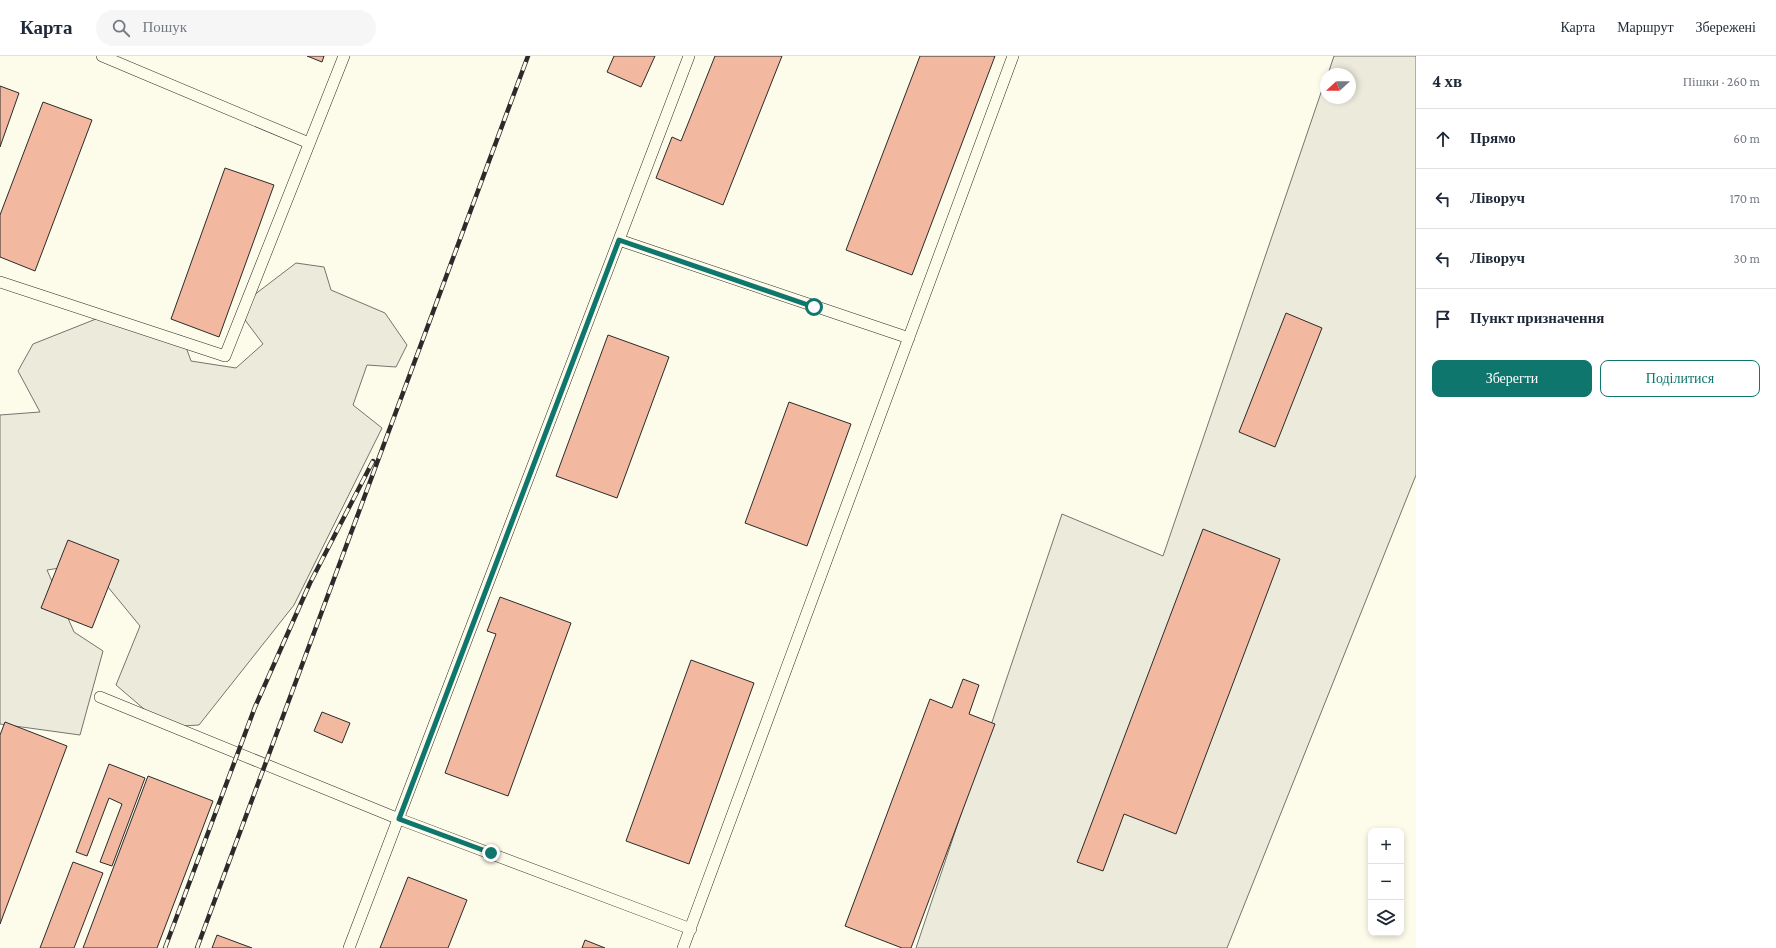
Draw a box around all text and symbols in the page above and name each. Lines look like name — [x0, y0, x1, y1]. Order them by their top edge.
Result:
search box — [96, 10, 376, 46]
text: Карта — [20, 17, 72, 38]
icon: search — [110, 17, 132, 39]
text: Пошук — [142, 19, 187, 35]
text: Карта — [1560, 19, 1595, 35]
text: Маршрут — [1617, 19, 1674, 35]
text: Збережені — [1696, 19, 1756, 35]
north arrow — [1320, 68, 1356, 104]
text: 4 хв — [1432, 72, 1462, 91]
text: Пішки · 260 m — [1683, 74, 1760, 89]
icon: ahead — [1432, 128, 1454, 150]
text: Прямо — [1470, 130, 1516, 146]
text: 60 m — [1733, 131, 1760, 146]
icon: left — [1432, 188, 1454, 210]
text: Ліворуч — [1470, 190, 1525, 206]
text: 170 m — [1730, 191, 1760, 206]
icon: left — [1432, 248, 1454, 270]
text: Ліворуч — [1470, 250, 1525, 266]
text: 30 m — [1734, 251, 1760, 266]
route start — [805, 298, 823, 316]
icon: arrive — [1432, 308, 1454, 330]
text: Пункт призначення — [1470, 310, 1604, 326]
button: Зберегти — [1432, 360, 1592, 397]
button: Поділитися — [1600, 360, 1760, 397]
map controls — [1368, 828, 1404, 936]
button: + — [1368, 828, 1404, 864]
route end — [482, 844, 500, 862]
button: − — [1368, 864, 1404, 900]
button: layers — [1368, 900, 1404, 936]

